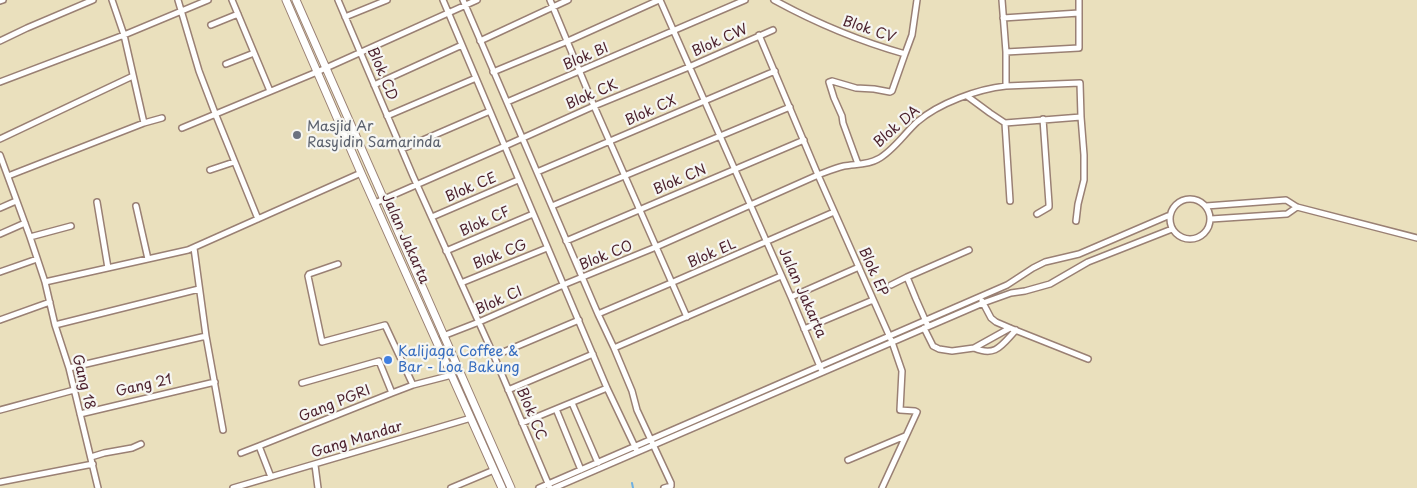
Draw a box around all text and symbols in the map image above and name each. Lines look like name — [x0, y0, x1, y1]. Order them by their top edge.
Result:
street label: Blok CV — [840, 13, 898, 47]
street label: Blok CW — [689, 21, 751, 61]
street label: Blok BI — [561, 40, 611, 74]
street label: Blok CD — [363, 45, 401, 103]
street label: Blok CK — [563, 77, 621, 113]
street label: Blok CX — [623, 92, 679, 130]
street label: Blok DA — [871, 103, 923, 151]
place label: Masjid Ar Rasyidin Samarinda — [307, 119, 441, 152]
marker: Masjid Ar Rasyidin Samarinda — [291, 129, 303, 141]
street label: Blok CN — [651, 161, 709, 199]
street label: Blok CE — [443, 170, 499, 206]
street label: Jalan Jakarta — [378, 191, 432, 287]
street label: Blok CF — [457, 204, 513, 240]
street label: Blok EL — [685, 236, 739, 272]
street label: Blok CG — [471, 237, 529, 273]
street label: Blok CO — [577, 238, 635, 274]
street label: Jalan Jakarta — [775, 245, 829, 341]
street label: Blok EP — [855, 245, 891, 299]
street label: Blok CI — [473, 283, 525, 319]
place label: Kalijaga Coffee & Bar - Loa Bakung — [398, 344, 519, 377]
street label: Gang 18 — [68, 353, 98, 411]
marker: Kalijaga Coffee & Bar - Loa Bakung — [382, 354, 394, 366]
street label: Gang 21 — [114, 371, 174, 401]
street label: Gang PGRI — [297, 382, 373, 426]
street label: Blok CC — [512, 385, 550, 443]
street label: Gang Mandar — [309, 418, 405, 462]

